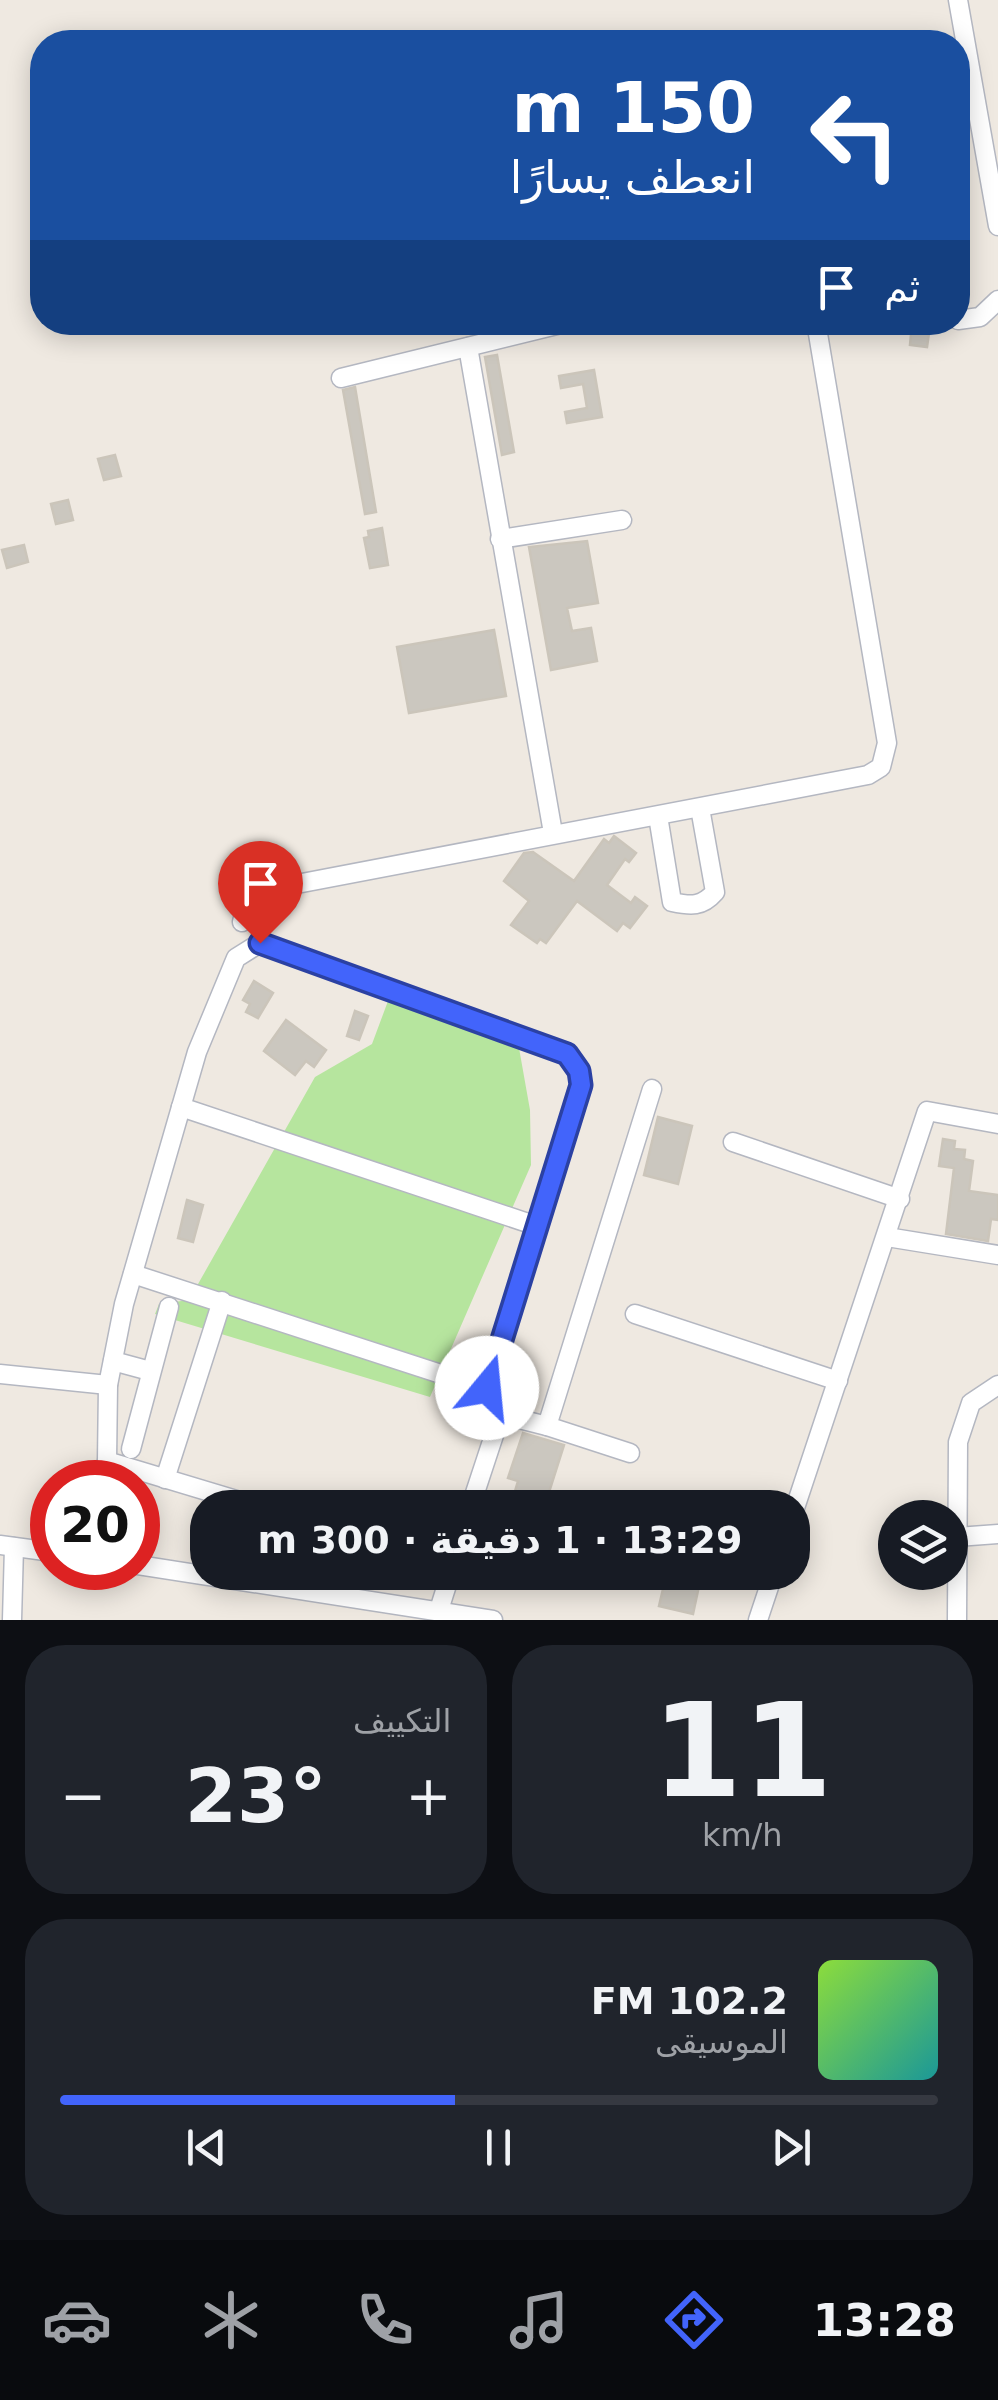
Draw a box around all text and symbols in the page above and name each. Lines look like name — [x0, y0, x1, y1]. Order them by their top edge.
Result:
text: 150 m — [512, 67, 755, 149]
icon: left — [790, 70, 920, 200]
text: انعطف يسارًا — [510, 151, 755, 204]
icon: arrive — [809, 260, 864, 315]
text: ثم — [884, 266, 920, 310]
pin — [218, 841, 303, 944]
icon: arrive — [233, 856, 288, 911]
position arrow — [435, 1336, 539, 1440]
speed limit sign: 20 — [30, 1460, 160, 1590]
map controls — [878, 1500, 968, 1590]
button: layers — [878, 1500, 968, 1590]
text: 13:29 · 1 دقيقة · 300 m — [258, 1518, 742, 1562]
text: 11 — [652, 1675, 833, 1827]
text: التكييف — [353, 1702, 452, 1740]
text: 23° — [185, 1752, 327, 1840]
text: − — [60, 1764, 106, 1828]
text: + — [405, 1764, 452, 1828]
text: km/h — [702, 1816, 783, 1854]
text: 102.2 FM — [591, 1979, 788, 2023]
text: الموسيقى — [655, 2023, 788, 2061]
icon: previous — [179, 2120, 234, 2175]
icon: pause — [471, 2120, 526, 2175]
icon: next — [764, 2120, 819, 2175]
icon: car — [42, 2285, 112, 2355]
icon: climate — [196, 2285, 266, 2355]
icon: phone — [350, 2285, 420, 2355]
icon: music — [504, 2285, 574, 2355]
icon: directions — [659, 2285, 729, 2355]
text: 13:28 — [813, 2294, 956, 2347]

